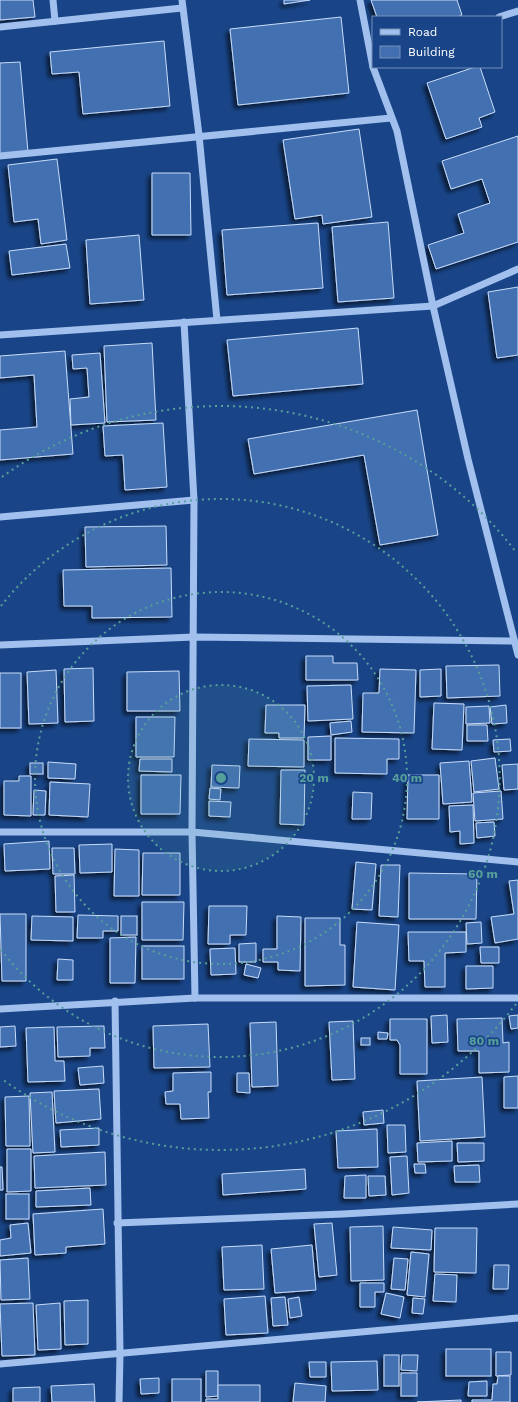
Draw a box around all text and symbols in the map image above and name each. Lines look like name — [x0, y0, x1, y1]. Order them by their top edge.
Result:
legend — [372, 16, 502, 68]
text: Road — [408, 25, 437, 39]
text: Building — [408, 45, 455, 59]
centre of rings — [214, 771, 228, 785]
text: 20 m — [299, 771, 329, 785]
text: 40 m — [392, 771, 422, 785]
text: 60 m — [468, 867, 498, 881]
text: 80 m — [469, 1034, 499, 1048]

